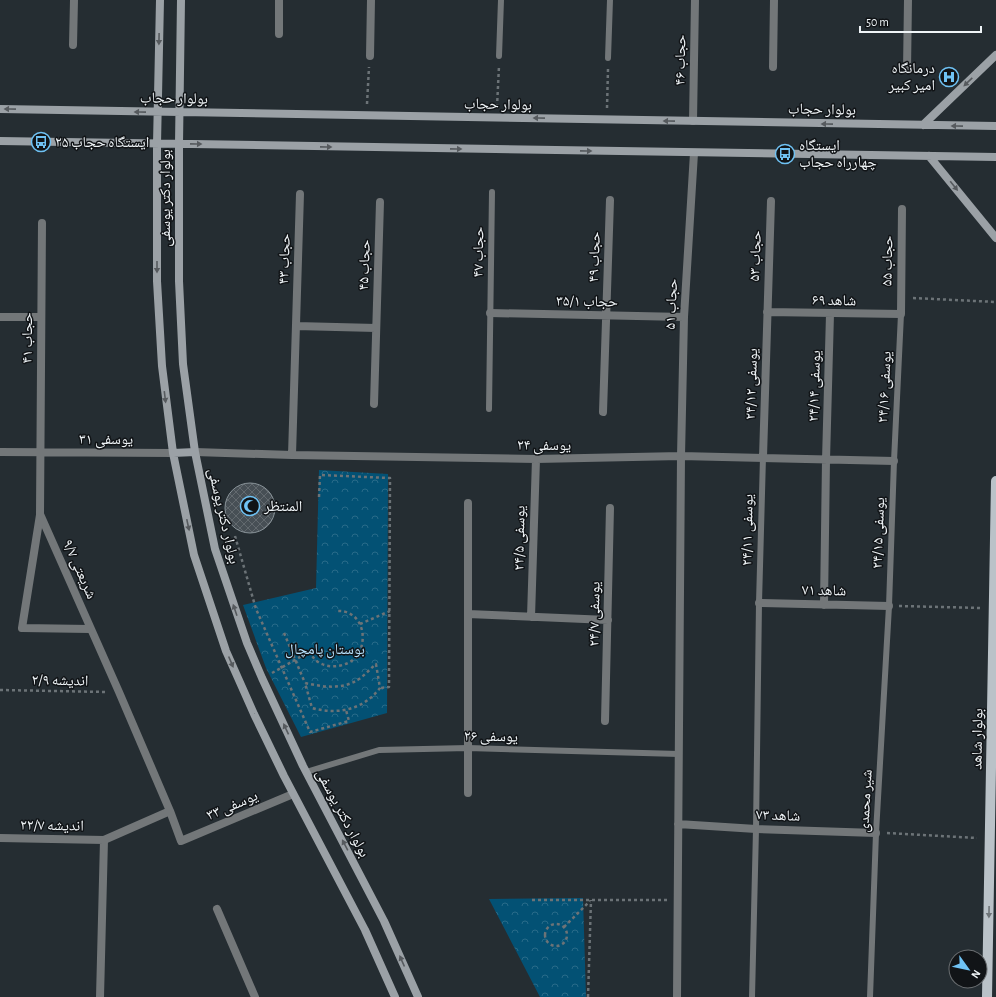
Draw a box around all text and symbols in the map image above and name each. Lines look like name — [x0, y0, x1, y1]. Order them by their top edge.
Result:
scale bar — [860, 8, 981, 34]
text: 50 m — [866, 16, 889, 28]
one-way arrow — [156, 33, 162, 46]
street label: حجاب ۴۶ — [673, 34, 689, 86]
place label: درمانگاه امیر کبیر — [888, 61, 935, 94]
hospital icon: درمانگاه امیر کبیر — [938, 66, 960, 88]
one-way arrow — [963, 77, 973, 87]
street label: بولوار حجاب — [140, 90, 208, 108]
street label: بولوار حجاب — [464, 96, 532, 114]
street label: بولوار حجاب — [788, 101, 856, 119]
one-way arrow — [3, 106, 16, 112]
one-way arrow — [133, 109, 146, 115]
one-way arrow — [533, 115, 545, 122]
one-way arrow — [662, 118, 675, 124]
one-way arrow — [821, 120, 833, 127]
one-way arrow — [950, 123, 963, 129]
bus stop icon: ایستگاه حجاب ۲۵ — [30, 131, 52, 153]
place label: ایستگاه حجاب ۲۵ — [55, 135, 149, 150]
place label: ایستگاه چهارراه حجاب — [799, 138, 877, 171]
one-way arrow — [190, 141, 202, 148]
one-way arrow — [320, 143, 332, 150]
bus stop icon: ایستگاه چهارراه حجاب — [774, 143, 796, 165]
one-way arrow — [450, 146, 463, 152]
one-way arrow — [580, 148, 593, 154]
street label: بولوار دکتر یوسفی — [158, 149, 175, 247]
one-way arrow — [950, 181, 958, 192]
street label: حجاب ۴۷ — [471, 226, 487, 278]
street label: حجاب ۵۳ — [747, 230, 764, 282]
street label: حجاب ۴۹ — [586, 231, 603, 283]
street label: حجاب ۴۳ — [276, 233, 293, 285]
street label: حجاب ۵۵ — [880, 235, 896, 287]
street label: حجاب ۴۵ — [356, 239, 373, 291]
one-way arrow — [154, 261, 160, 274]
street label: حجاب ۵۱ — [663, 278, 681, 330]
street label: حجاب ۳۵/۱ — [556, 293, 619, 310]
street label: شاهد ۶۹ — [812, 293, 856, 308]
street label: حجاب ۴۱ — [20, 312, 35, 363]
street label: یوسفی ۲۴/۱۲ — [743, 348, 762, 420]
street label: یوسفی ۲۴/۱۴ — [806, 350, 825, 422]
street label: یوسفی ۲۴/۱۶ — [875, 350, 896, 423]
one-way arrow — [162, 391, 169, 403]
street label: یوسفی ۳۱ — [79, 432, 133, 449]
street label: یوسفی ۲۴ — [517, 438, 571, 455]
street label: بولوار دکتر یوسفی — [203, 467, 242, 566]
street label: یوسفی ۲۴/۱۱ — [739, 494, 758, 566]
mosque icon: المنتظر — [239, 495, 261, 517]
street label: یوسفی ۲۴/۱۵ — [870, 497, 889, 569]
place label: المنتظر — [263, 499, 302, 515]
street label: یوسفی ۲۴/۵ — [511, 505, 530, 571]
one-way arrow — [185, 519, 191, 531]
street label: شریعتی ۹/۷ — [58, 537, 99, 602]
street label: یوسفی ۲۴/۷ — [586, 581, 605, 647]
street label: شاهد ۷۱ — [802, 583, 846, 598]
one-way arrow — [232, 603, 238, 615]
park label: بوستان پامچال — [285, 642, 365, 659]
one-way arrow — [228, 656, 234, 667]
street label: اندیشه ۲/۹ — [31, 673, 89, 689]
street label: بولوار شاهد — [969, 708, 987, 770]
one-way arrow — [283, 724, 289, 735]
street label: یوسفی ۲۶ — [464, 729, 518, 746]
street label: بولوار دکتر یوسفی — [311, 767, 372, 861]
street label: شیر محمدی — [856, 769, 877, 833]
street label: یوسفی ۳۳ — [204, 788, 261, 825]
street label: شاهد ۷۳ — [756, 807, 801, 824]
street label: اندیشه ۲۲/۷ — [20, 817, 84, 834]
one-way arrow — [341, 839, 348, 851]
one-way arrow — [986, 906, 992, 919]
north arrow — [948, 949, 988, 989]
one-way arrow — [399, 955, 405, 967]
text: N — [969, 968, 983, 980]

